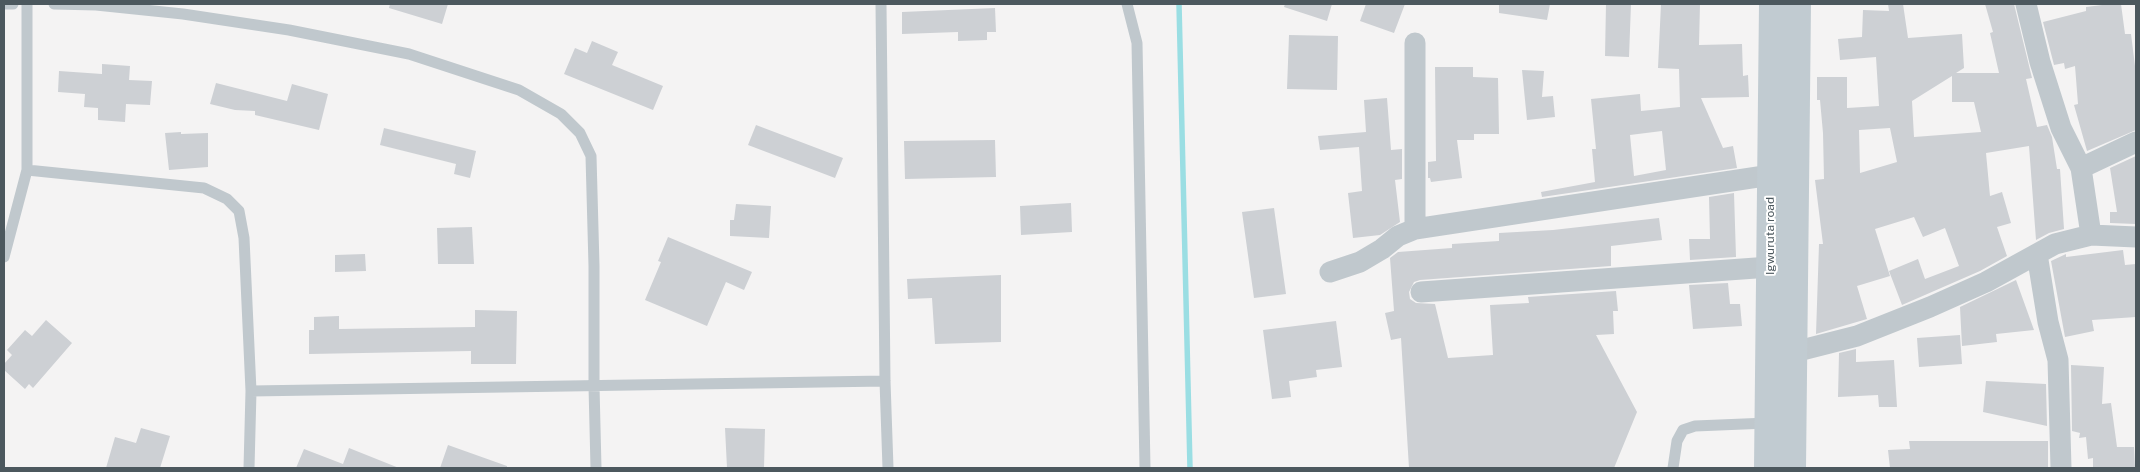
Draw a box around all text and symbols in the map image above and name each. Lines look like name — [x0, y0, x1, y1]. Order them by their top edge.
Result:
street label: Igwuruta road — [1763, 197, 1777, 275]

